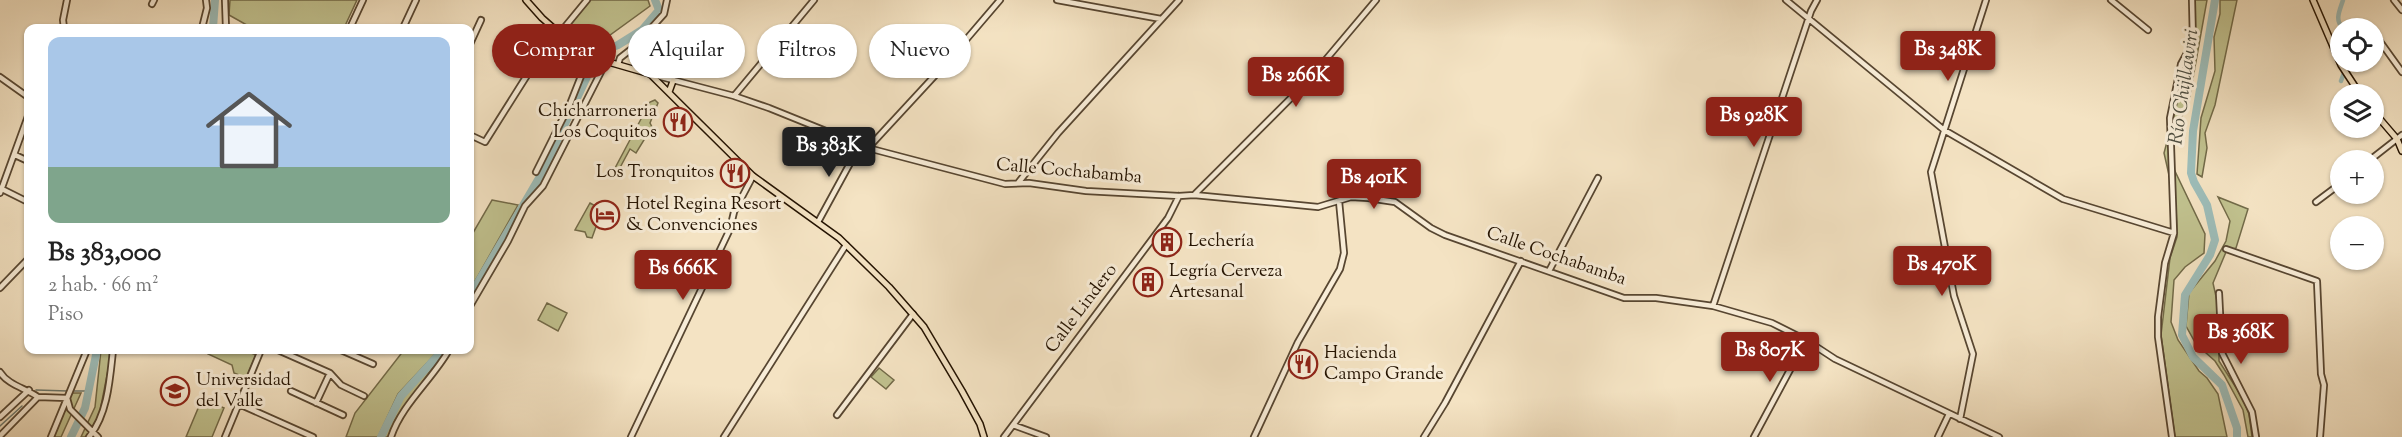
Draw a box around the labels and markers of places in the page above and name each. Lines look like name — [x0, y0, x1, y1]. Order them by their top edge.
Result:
pin: Bs 348K — [1893, 31, 2003, 82]
pin: Bs 266K — [1241, 57, 1351, 108]
pin: Bs 928K — [1699, 97, 1809, 148]
place label: Chicharroneria Los Coquitos — [538, 99, 657, 146]
restaurant icon: Chicharroneria Los Coquitos — [662, 106, 694, 138]
pin: Bs 383K — [774, 127, 884, 178]
restaurant icon: Los Tronquitos — [719, 157, 751, 189]
pin: Bs 401K — [1319, 159, 1429, 210]
place label: Los Tronquitos — [596, 160, 714, 186]
place label: Hotel Regina Resort & Convenciones — [626, 192, 781, 239]
hotel icon: Hotel Regina Resort & Convenciones — [589, 199, 621, 231]
building icon: Lechería — [1151, 226, 1183, 258]
place label: Lechería — [1188, 229, 1254, 255]
pin: Bs 470K — [1887, 246, 1997, 297]
pin: Bs 666K — [628, 250, 738, 301]
place label: Legría Cerveza Artesanal — [1169, 259, 1283, 306]
building icon: Legría Cerveza Artesanal — [1132, 266, 1164, 298]
pin: Bs 368K — [2186, 314, 2296, 365]
pin: Bs 807K — [1715, 332, 1825, 383]
place label: Hacienda Campo Grande — [1324, 341, 1444, 388]
restaurant icon: Hacienda Campo Grande — [1287, 348, 1319, 380]
place label: Universidad del Valle — [196, 368, 291, 415]
school or university icon: Universidad del Valle — [159, 375, 191, 407]

